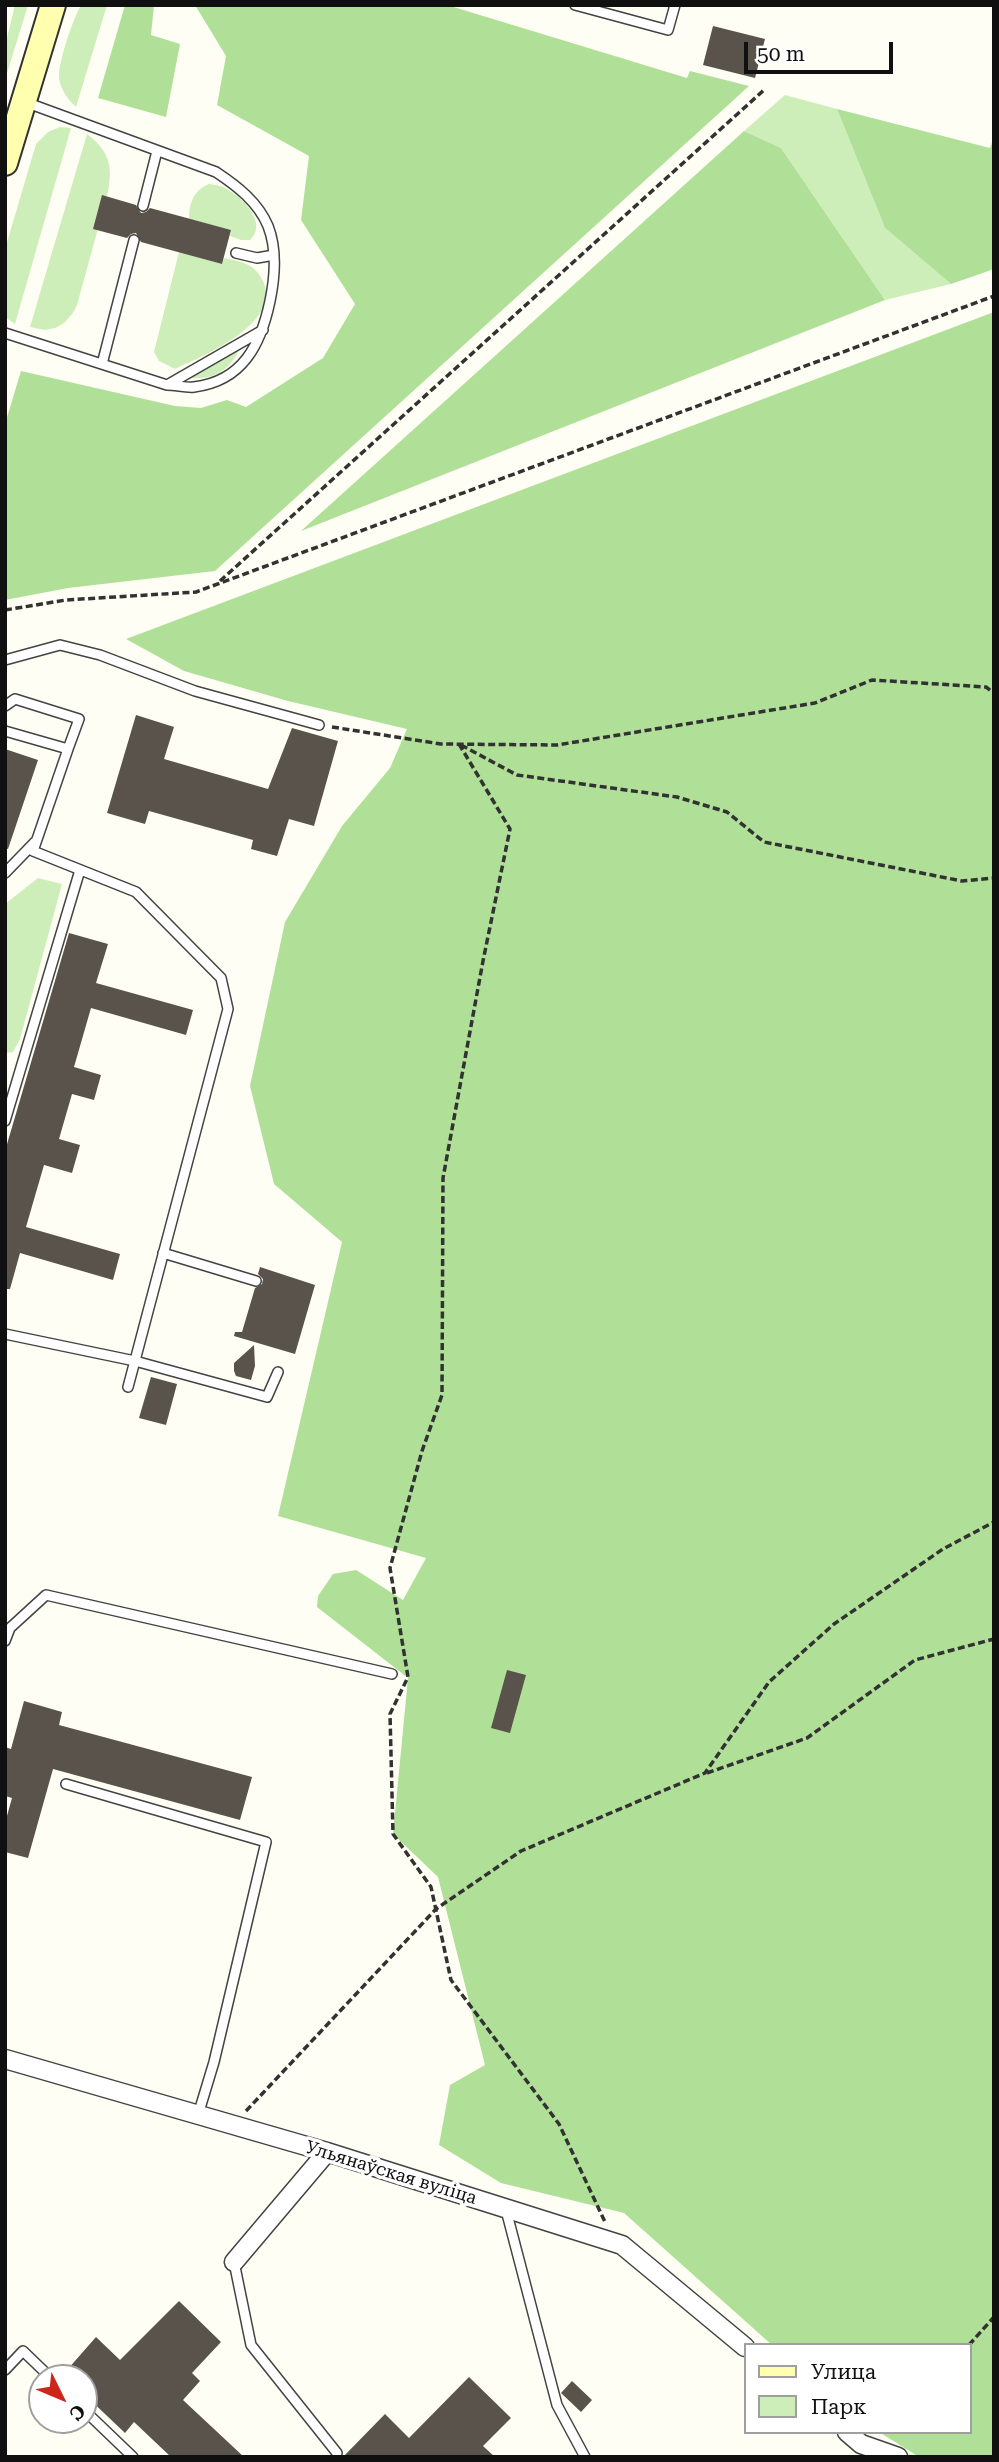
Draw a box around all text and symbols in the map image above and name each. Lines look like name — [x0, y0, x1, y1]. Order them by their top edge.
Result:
scale bar — [747, 28, 896, 72]
text: 50 m — [757, 42, 805, 66]
street label: Ульянаўская вуліца — [303, 2137, 479, 2209]
legend — [744, 2343, 971, 2434]
text: Улица — [811, 2360, 876, 2384]
north arrow — [28, 2364, 98, 2434]
text: Парк — [811, 2395, 867, 2419]
text: С — [64, 2400, 90, 2425]

